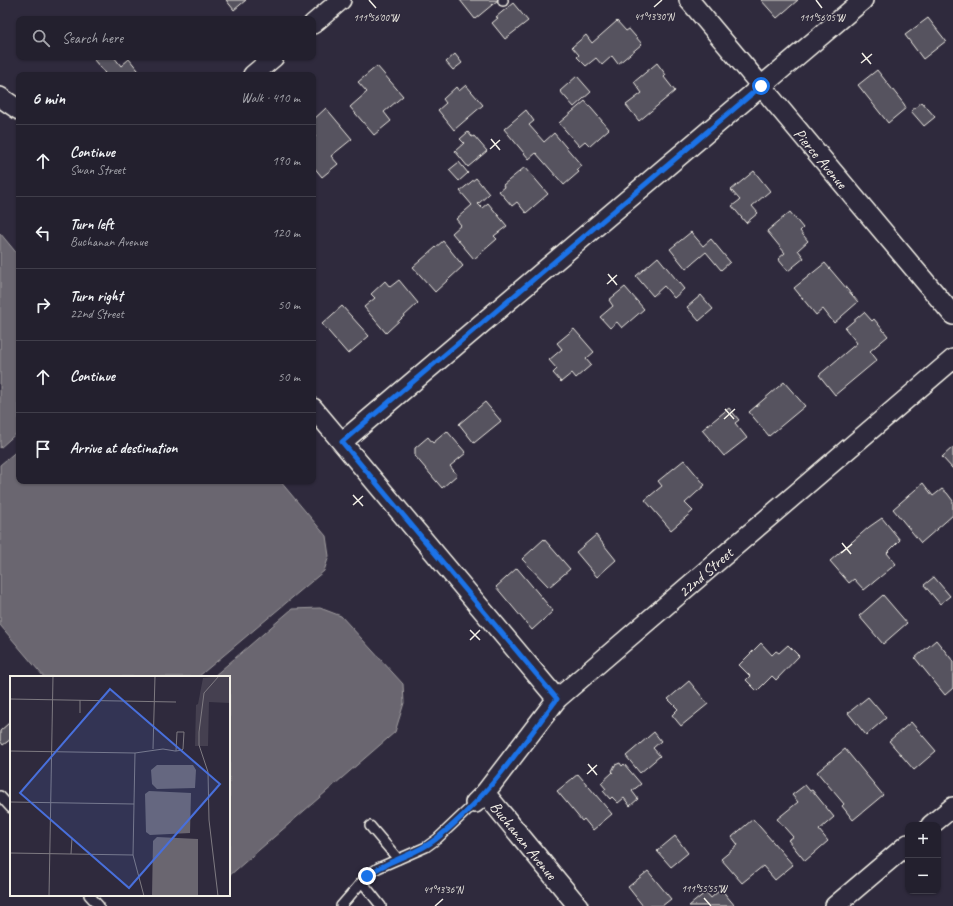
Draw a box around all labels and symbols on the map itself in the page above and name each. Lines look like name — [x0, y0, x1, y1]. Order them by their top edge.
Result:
text: 41°13'30"N — [634, 10, 676, 23]
text: 111°56'00"W — [353, 11, 400, 24]
text: 111°56'05"W — [799, 11, 846, 24]
route start — [752, 77, 770, 95]
street label: Pierce Avenue — [789, 124, 853, 194]
street label: 22nd Street — [674, 542, 739, 602]
inset map — [10, 676, 230, 896]
street label: Buchanan Avenue — [485, 797, 562, 885]
route end — [358, 867, 376, 885]
text: 111°55'55"W — [681, 882, 728, 895]
text: 41°13'36"N — [423, 883, 465, 896]

